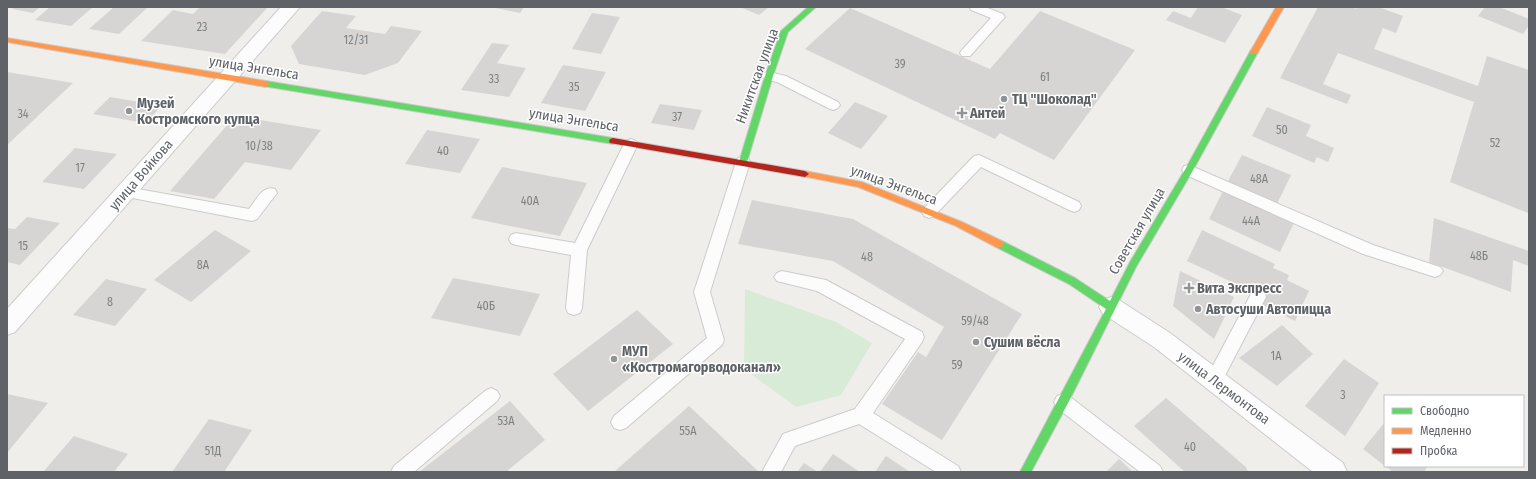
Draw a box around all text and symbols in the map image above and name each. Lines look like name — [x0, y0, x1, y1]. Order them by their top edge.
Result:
house number: 23 — [197, 20, 207, 34]
street label: Никитская улица — [732, 26, 782, 126]
house number: 12/31 — [343, 33, 369, 47]
street label: улица Энгельса — [208, 53, 300, 84]
house number: 39 — [894, 57, 906, 71]
house number: 61 — [1040, 70, 1050, 84]
house number: 33 — [489, 72, 499, 86]
house number: 35 — [569, 80, 580, 94]
place label: ТЦ "Шоколад" — [1012, 91, 1097, 108]
marker: ТЦ "Шоколад" — [999, 94, 1009, 104]
place label: Музей Костромского купца — [137, 95, 260, 128]
street label: улица Энгельса — [528, 105, 620, 136]
place label: Антей — [969, 105, 1005, 122]
marker: Музей Костромского купца — [124, 106, 134, 116]
house number: 34 — [17, 107, 29, 121]
marker: Антей — [957, 108, 967, 118]
house number: 37 — [672, 110, 682, 124]
house number: 50 — [1276, 123, 1288, 137]
street label: улица Войкова — [106, 136, 177, 214]
house number: 52 — [1490, 136, 1500, 150]
house number: 10/38 — [245, 139, 273, 153]
house number: 40 — [437, 144, 449, 158]
house number: 17 — [75, 161, 85, 175]
street label: улица Энгельса — [848, 161, 940, 209]
house number: 48А — [1250, 172, 1269, 186]
street label: Советская улица — [1105, 184, 1169, 278]
house number: 40А — [521, 194, 540, 208]
house number: 44А — [1242, 214, 1261, 228]
house number: 15 — [18, 239, 29, 253]
house number: 48Б — [1470, 249, 1488, 263]
house number: 48 — [861, 250, 873, 264]
house number: 8А — [197, 258, 210, 272]
place label: Вита Экспресс — [1197, 280, 1282, 297]
marker: Вита Экспресс — [1184, 283, 1194, 293]
house number: 8 — [107, 295, 113, 309]
house number: 40Б — [477, 299, 495, 313]
place label: Автосуши Автопицца — [1205, 301, 1331, 318]
marker: Автосуши Автопицца — [1193, 304, 1203, 314]
house number: 59/48 — [961, 314, 989, 328]
place label: Сушим вёсла — [984, 334, 1061, 351]
marker: Сушим вёсла — [971, 337, 981, 347]
place label: МУП «Костромагорводоканал» — [622, 343, 781, 376]
street label: улица Лермонтова — [1175, 348, 1273, 428]
house number: 1А — [1271, 349, 1282, 363]
marker: МУП «Костромагорводоканал» — [609, 354, 619, 364]
house number: 59 — [951, 358, 963, 372]
house number: 3 — [1340, 388, 1346, 402]
legend — [1384, 395, 1524, 467]
text: Свободно — [1420, 404, 1469, 418]
house number: 53А — [497, 414, 515, 428]
house number: 55А — [679, 424, 697, 438]
text: Медленно — [1420, 424, 1472, 438]
house number: 40 — [1184, 440, 1196, 454]
house number: 51Д — [205, 444, 221, 458]
text: Пробка — [1420, 444, 1458, 458]

